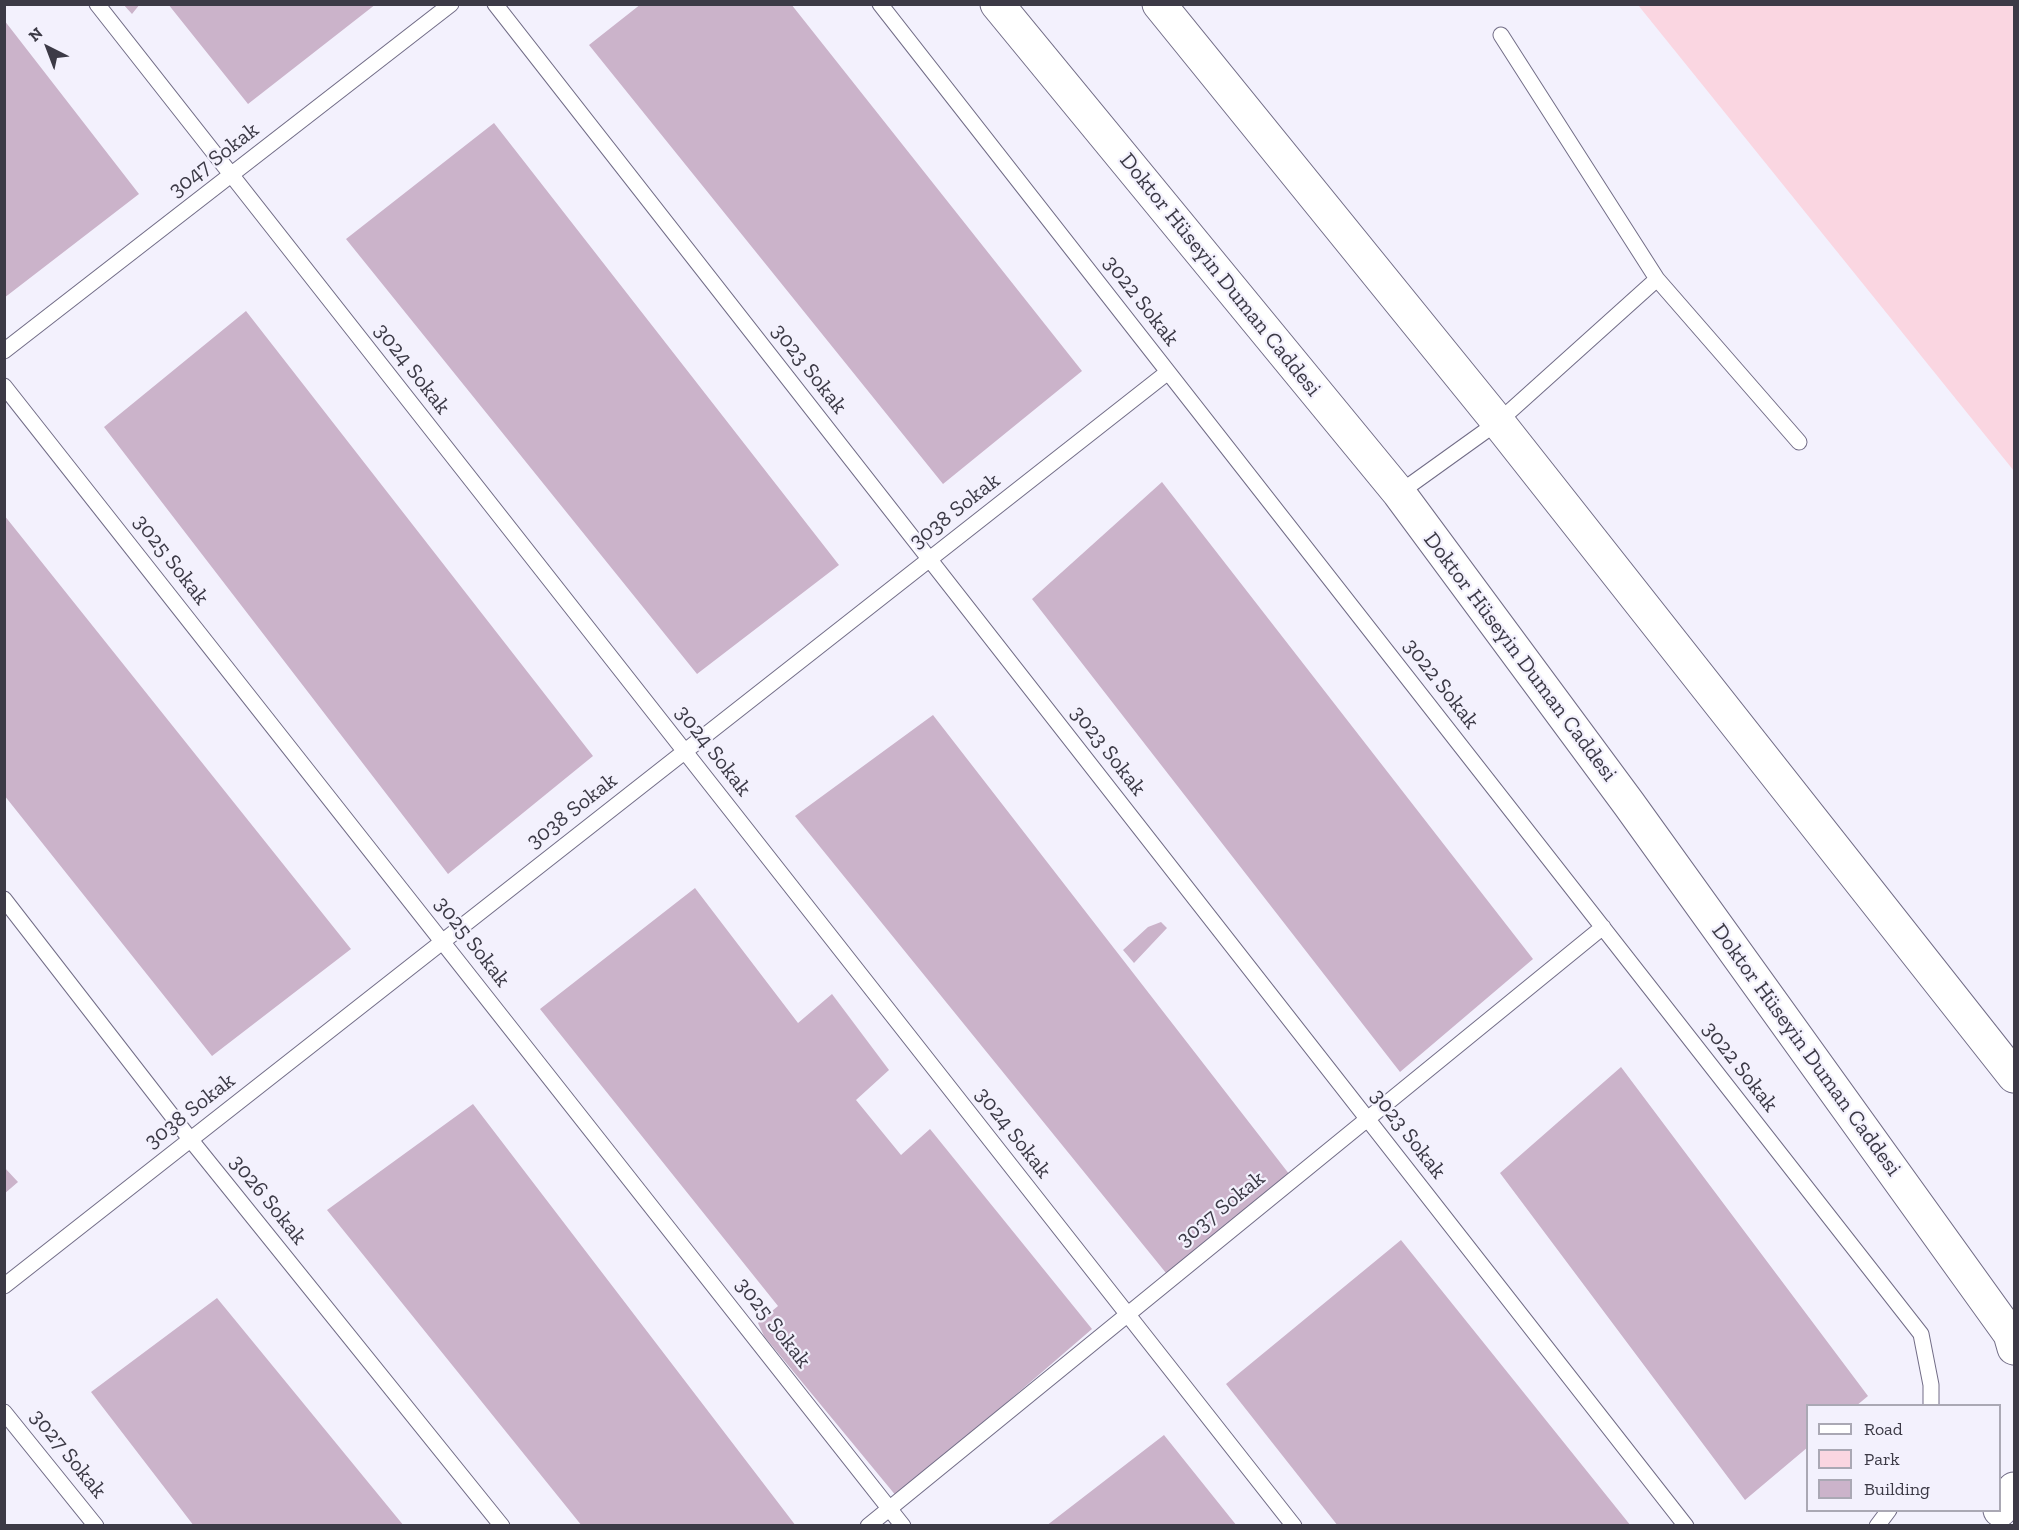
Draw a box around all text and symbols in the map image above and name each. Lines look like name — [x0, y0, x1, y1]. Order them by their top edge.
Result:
north arrow — [18, 18, 78, 78]
text: N — [25, 23, 46, 45]
street label: 3047 Sokak — [164, 117, 264, 203]
street label: Doktor Hüseyin Duman Caddesi — [1114, 148, 1326, 402]
street label: 3022 Sokak — [1097, 250, 1185, 352]
street label: 3024 Sokak — [368, 318, 456, 420]
street label: 3023 Sokak — [766, 319, 852, 419]
street label: 3038 Sokak — [905, 467, 1005, 555]
street label: 3025 Sokak — [127, 510, 215, 610]
street label: Doktor Hüseyin Duman Caddesi — [1418, 527, 1622, 787]
street label: 3022 Sokak — [1397, 633, 1485, 735]
street label: 3024 Sokak — [669, 700, 757, 802]
street label: 3023 Sokak — [1065, 701, 1151, 801]
street label: 3038 Sokak — [522, 767, 622, 855]
street label: 3025 Sokak — [428, 892, 516, 992]
street label: Doktor Hüseyin Duman Caddesi — [1706, 919, 1906, 1181]
street label: 3022 Sokak — [1696, 1016, 1784, 1118]
street label: 3038 Sokak — [140, 1067, 240, 1155]
street label: 3024 Sokak — [969, 1082, 1057, 1184]
street label: 3023 Sokak — [1365, 1084, 1451, 1184]
street label: 3026 Sokak — [224, 1150, 312, 1250]
street label: 3037 Sokak — [1171, 1165, 1271, 1253]
street label: 3025 Sokak — [729, 1273, 817, 1373]
street label: 3027 Sokak — [24, 1404, 112, 1504]
legend — [1806, 1404, 2001, 1512]
text: Road — [1864, 1418, 1903, 1440]
text: Park — [1864, 1448, 1900, 1470]
text: Building — [1864, 1478, 1930, 1500]

